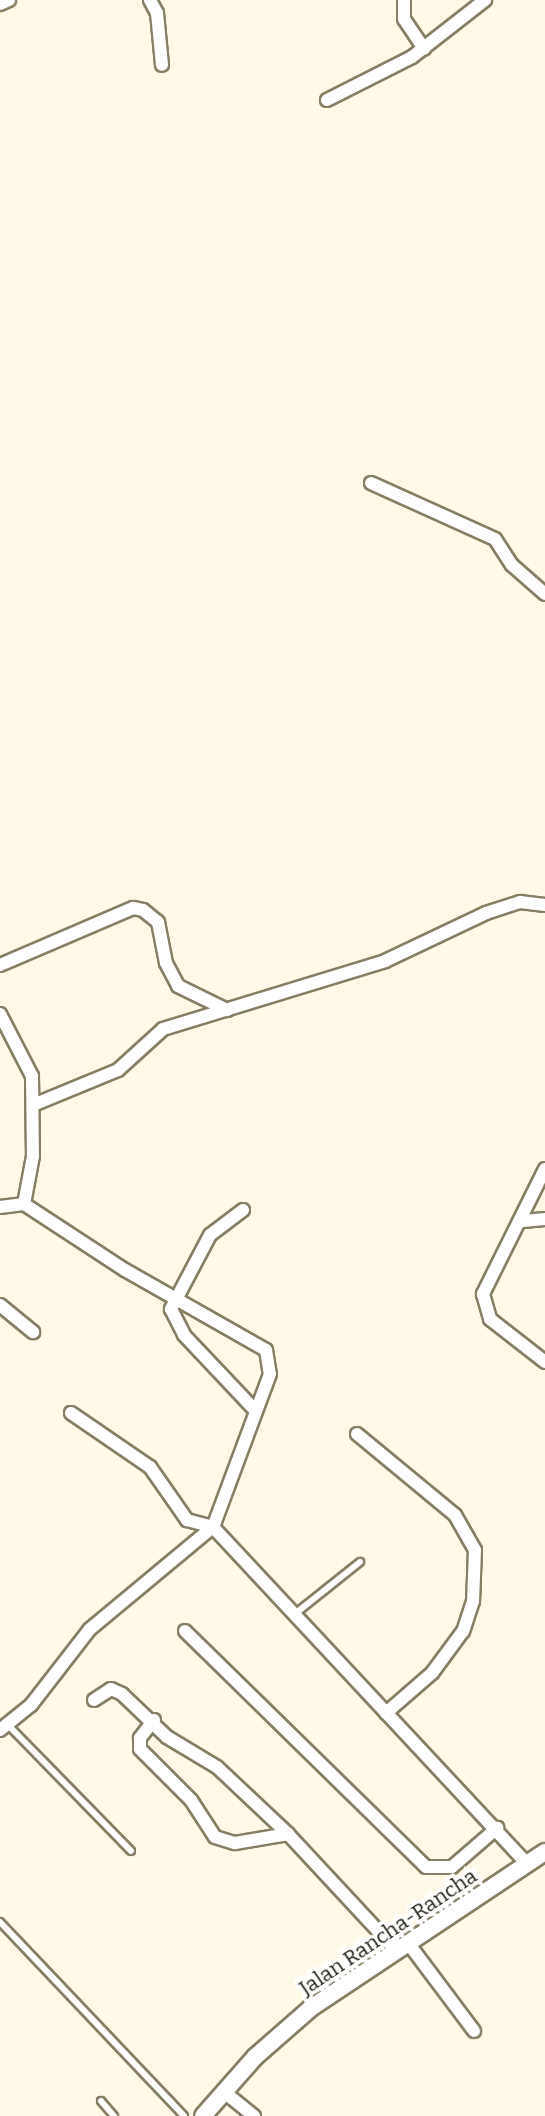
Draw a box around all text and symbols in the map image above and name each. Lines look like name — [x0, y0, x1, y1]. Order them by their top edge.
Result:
street label: Jalan Rancha-Rancha — [294, 1863, 482, 2001]

